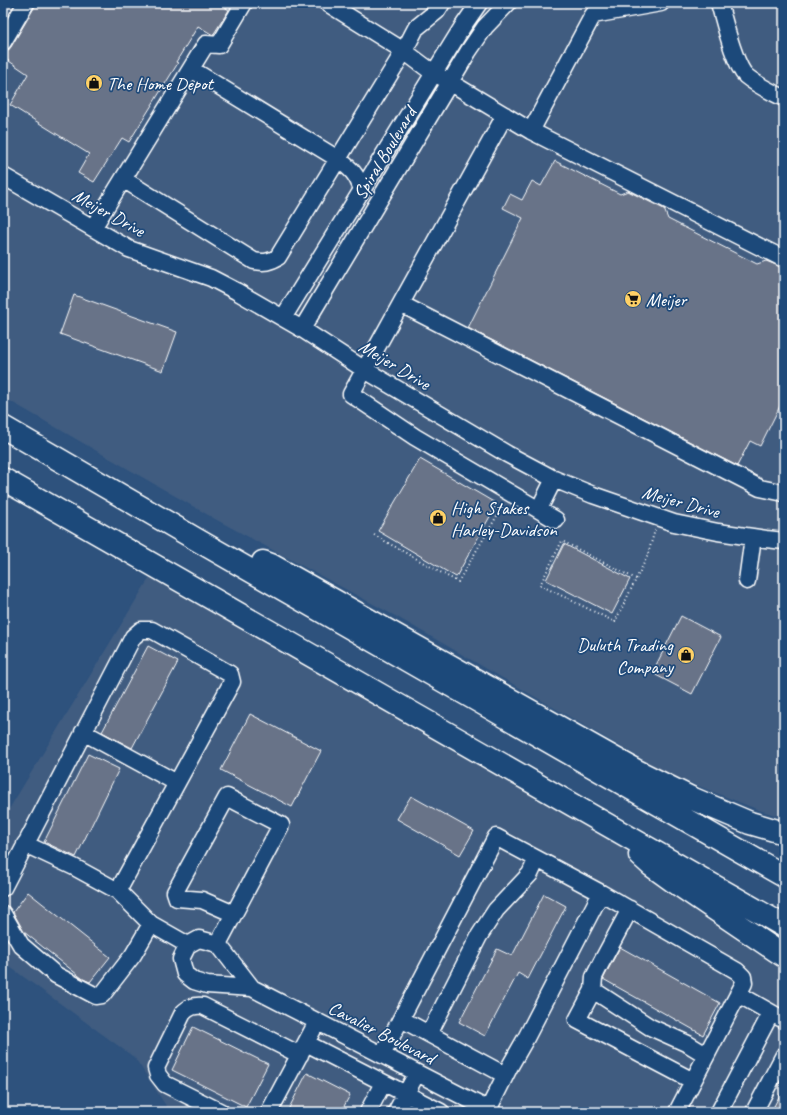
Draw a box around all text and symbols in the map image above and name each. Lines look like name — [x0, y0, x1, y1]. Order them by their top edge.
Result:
place label: The Home Depot — [107, 72, 215, 96]
shop icon: The Home Depot — [84, 73, 104, 93]
street label: Spiral Boulevard — [348, 100, 424, 204]
street label: Meijer Drive — [68, 183, 150, 243]
place label: Meijer — [646, 288, 687, 312]
supermarket icon: Meijer — [623, 289, 643, 309]
street label: Meijer Drive — [354, 334, 436, 396]
street label: Meijer Drive — [640, 480, 724, 524]
place label: High Stakes Harley-Davidson — [451, 496, 557, 542]
shop icon: High Stakes Harley-Davidson — [428, 508, 448, 528]
place label: Duluth Trading Company — [577, 633, 675, 679]
shop icon: Duluth Trading Company — [676, 645, 696, 665]
street label: Cavalier Boulevard — [324, 996, 442, 1072]

